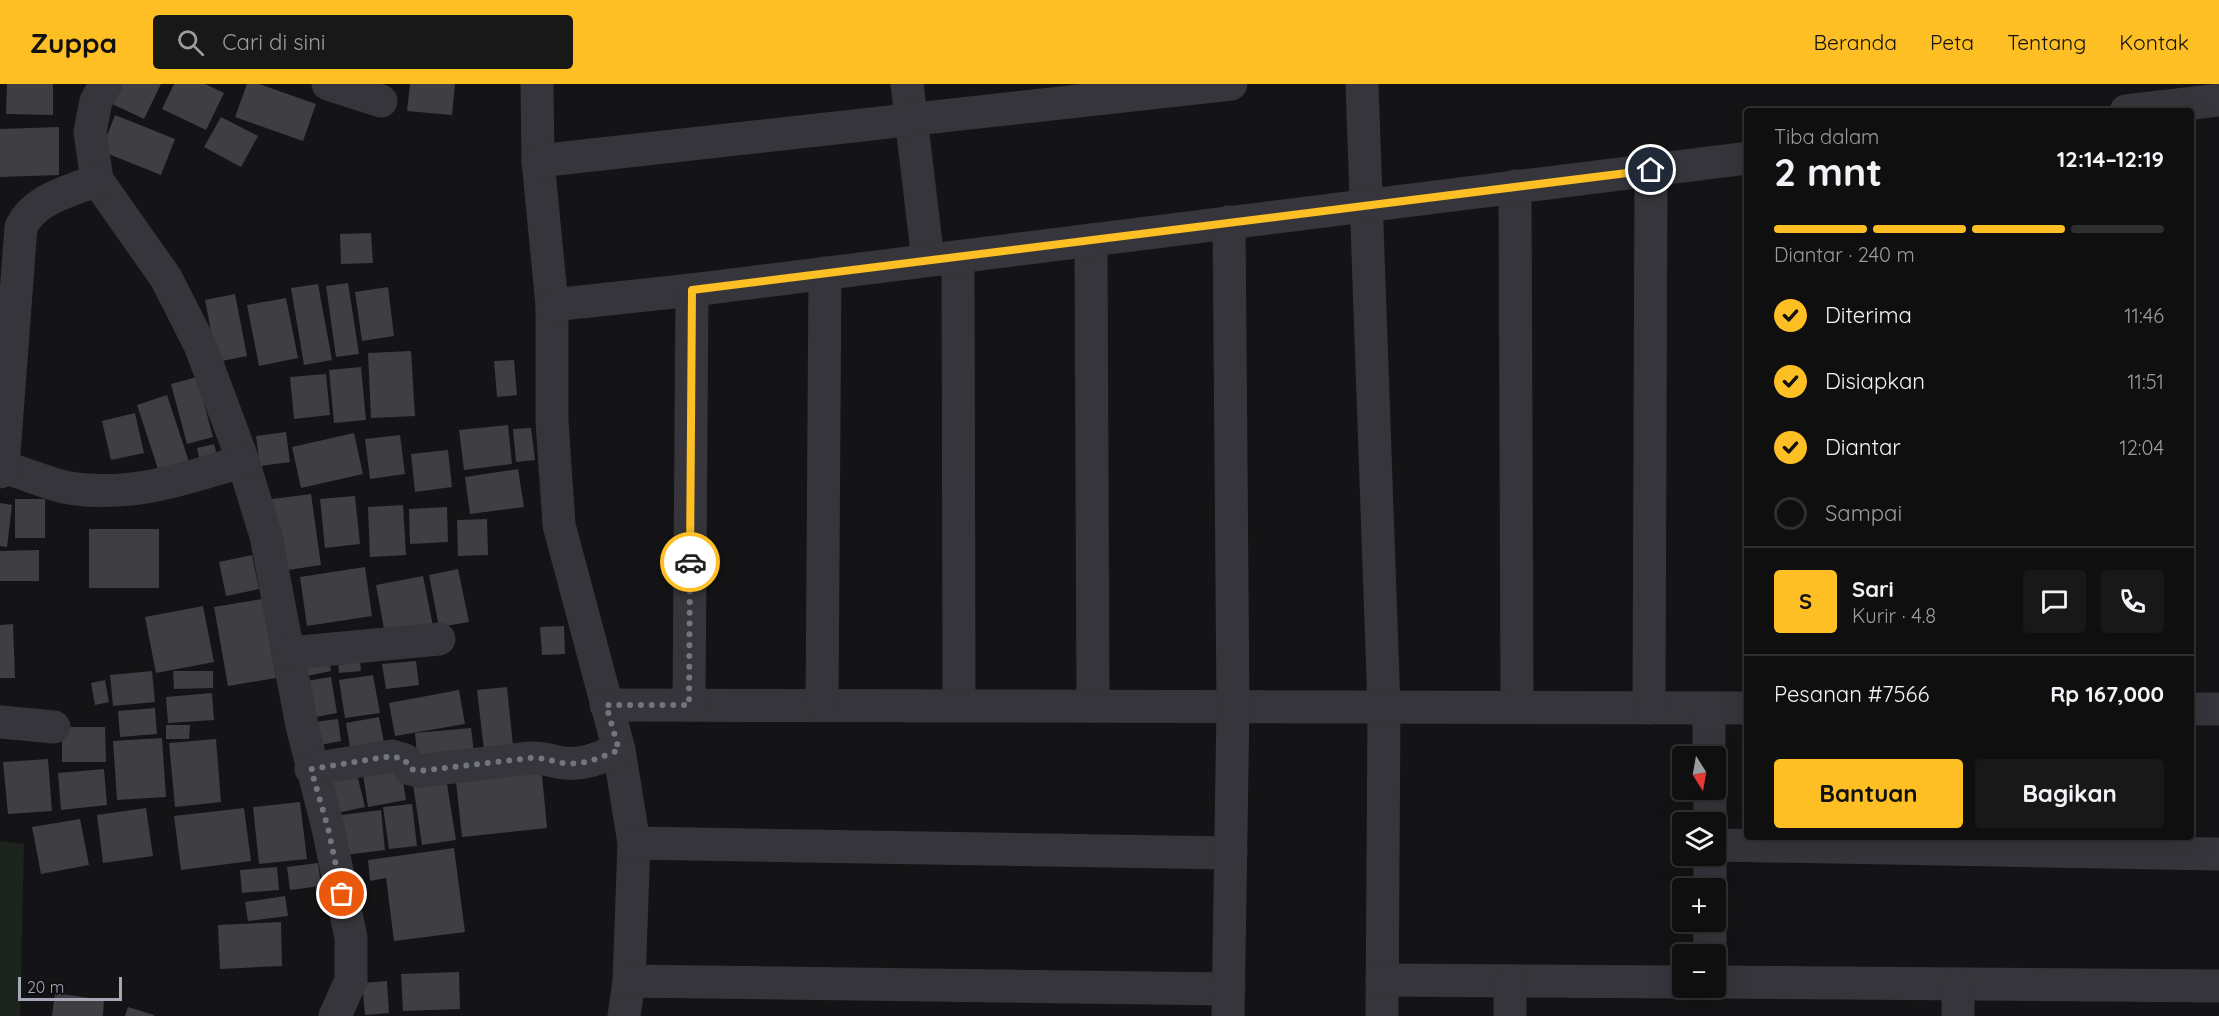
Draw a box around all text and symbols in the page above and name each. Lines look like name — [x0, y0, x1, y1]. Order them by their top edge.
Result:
search box — [153, 15, 573, 69]
text: Zuppa — [30, 25, 117, 60]
icon: search — [174, 26, 207, 59]
text: Cari di sini — [222, 28, 326, 56]
text: Beranda — [1813, 29, 1897, 55]
text: Peta — [1930, 29, 1974, 55]
text: Tentang — [2007, 29, 2086, 55]
text: Kontak — [2119, 29, 2189, 55]
text: Tiba dalam — [1774, 124, 1879, 149]
pin — [1625, 144, 1676, 195]
text: 12:14–12:19 — [2057, 145, 2164, 173]
text: 2 mnt — [1774, 147, 1882, 196]
icon: home — [1634, 153, 1667, 186]
text: Diantar · 240 m — [1774, 242, 1915, 267]
icon: check — [1774, 299, 1807, 332]
text: Diterima — [1825, 301, 1912, 329]
text: 11:46 — [2124, 303, 2164, 328]
icon: check — [1774, 365, 1807, 398]
text: Disiapkan — [1825, 367, 1925, 395]
text: 11:51 — [2127, 369, 2164, 394]
icon: check — [1774, 431, 1807, 464]
text: Diantar — [1825, 433, 1901, 461]
text: 12:04 — [2119, 435, 2164, 460]
text: Sampai — [1825, 499, 1902, 527]
courier — [660, 532, 720, 592]
icon: car — [674, 546, 707, 579]
button: chat — [2023, 570, 2086, 633]
button: phone — [2101, 570, 2164, 633]
text: Sari — [1852, 575, 1894, 603]
text: S — [1799, 587, 1812, 615]
text: Kurir · 4.8 — [1852, 603, 1936, 628]
text: Pesanan #7566 — [1774, 680, 1929, 708]
text: Rp 167,000 — [2050, 680, 2164, 708]
north arrow — [1672, 746, 1726, 800]
map controls — [1672, 746, 1726, 998]
button: Bantuan — [1774, 759, 1963, 828]
button: Bagikan — [1975, 759, 2164, 828]
button: layers — [1672, 812, 1726, 866]
pin — [316, 868, 367, 919]
icon: bag — [325, 877, 358, 910]
button: + — [1672, 878, 1726, 932]
button: − — [1672, 944, 1726, 998]
scale bar — [18, 974, 122, 1002]
text: 20 m — [27, 977, 64, 997]

